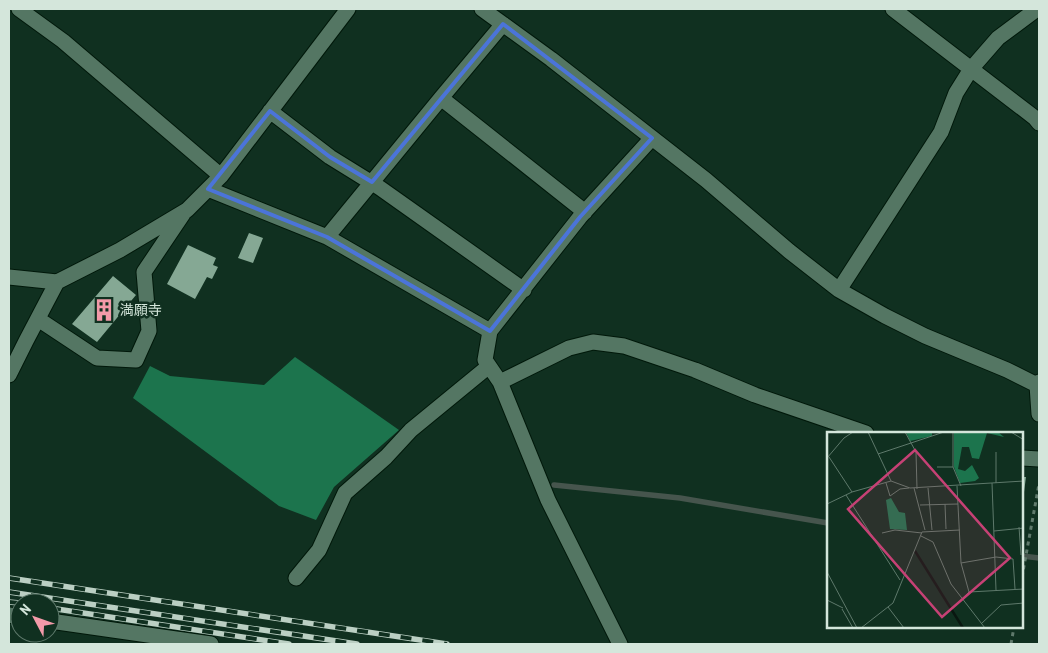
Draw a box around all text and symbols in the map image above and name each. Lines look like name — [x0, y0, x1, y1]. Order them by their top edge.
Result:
building icon: 満願寺 — [91, 297, 117, 323]
place label: 満願寺 — [120, 302, 162, 318]
inset map — [827, 432, 1023, 628]
north arrow — [10, 593, 60, 643]
text: N — [16, 601, 34, 618]

